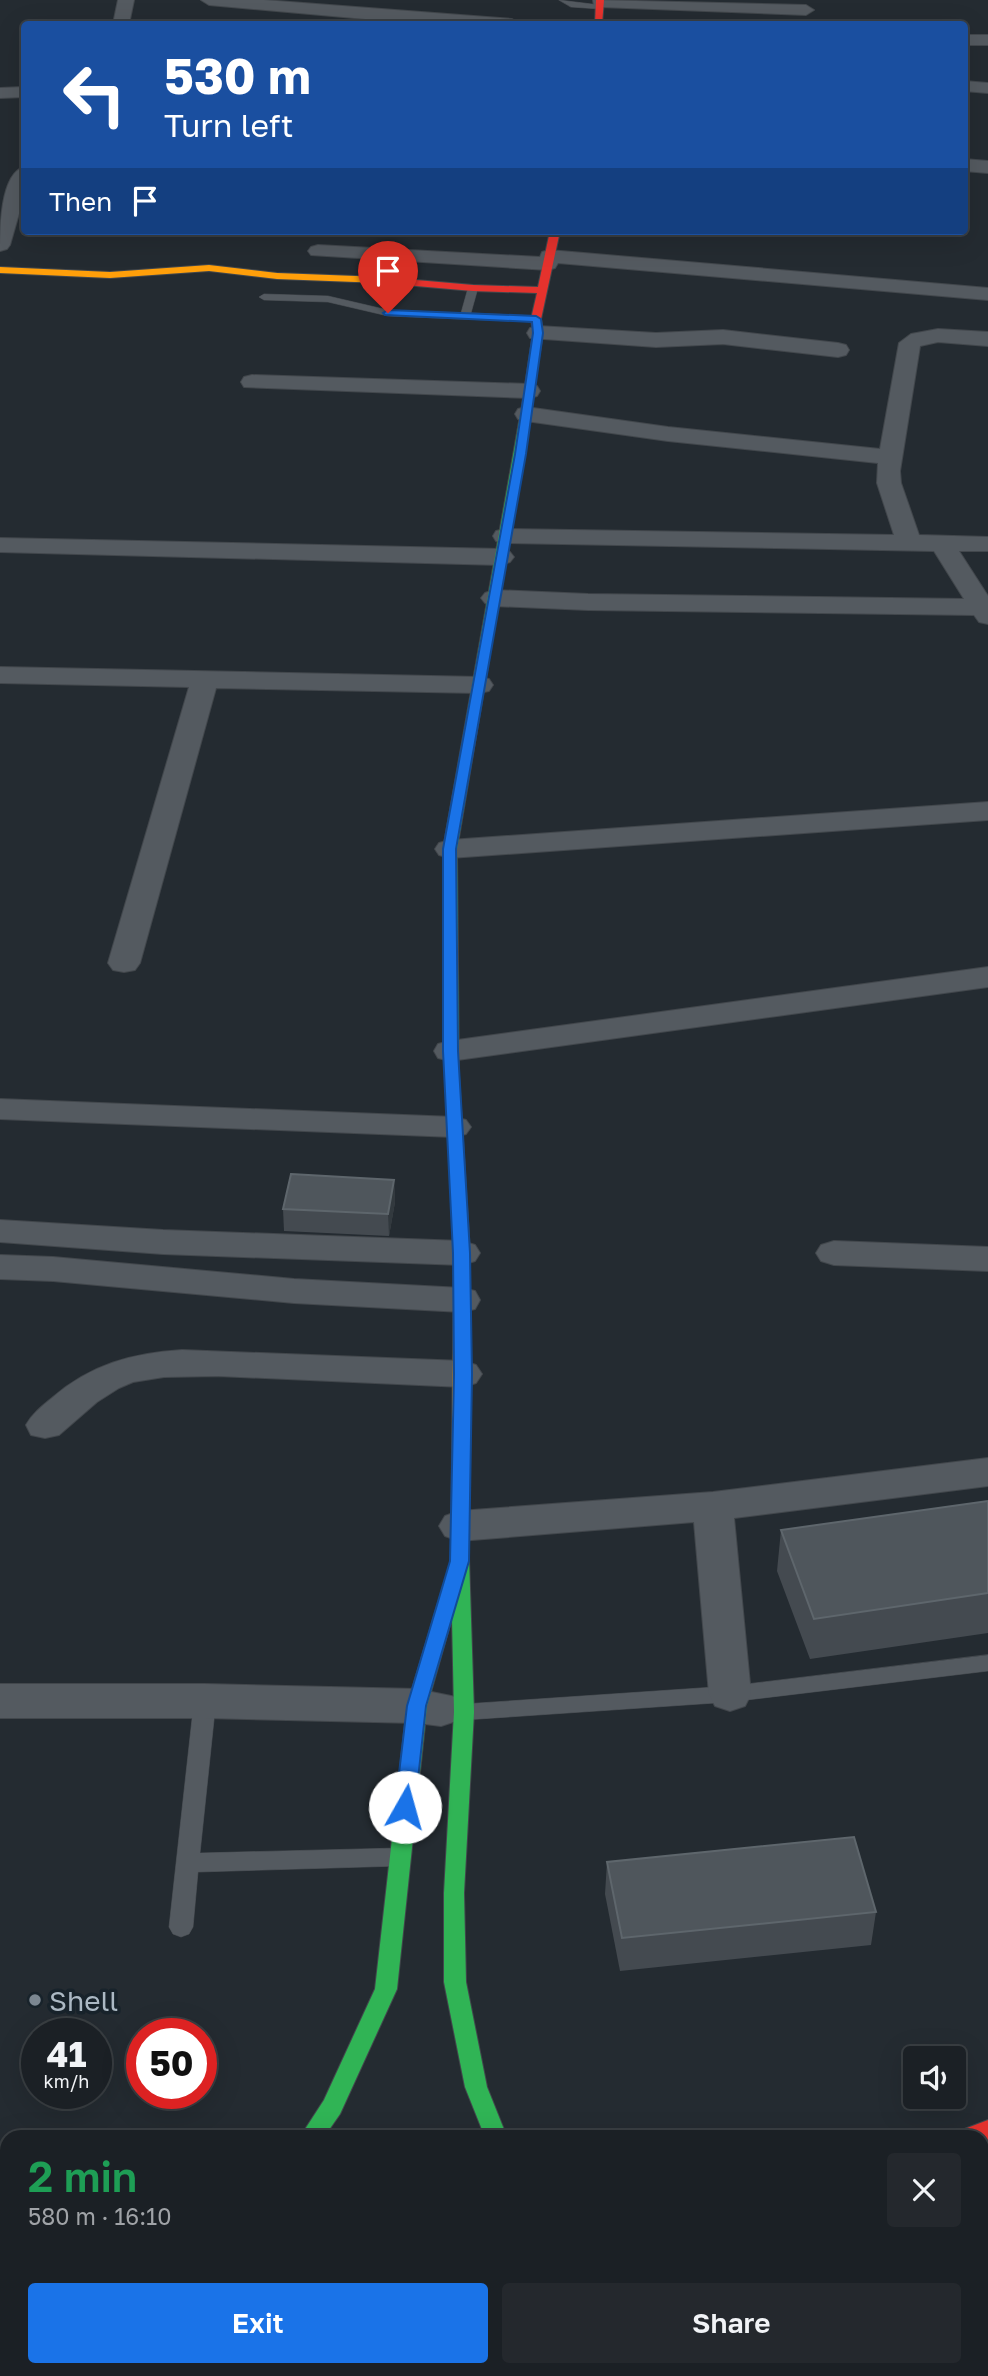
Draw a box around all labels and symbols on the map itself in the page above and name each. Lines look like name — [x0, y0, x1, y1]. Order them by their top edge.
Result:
pin — [358, 241, 418, 313]
position arrow — [368, 1770, 442, 1844]
place label: Shell — [49, 1984, 118, 2017]
marker: Shell — [27, 1992, 43, 2008]
speed limit sign: 50 — [126, 2018, 217, 2109]

